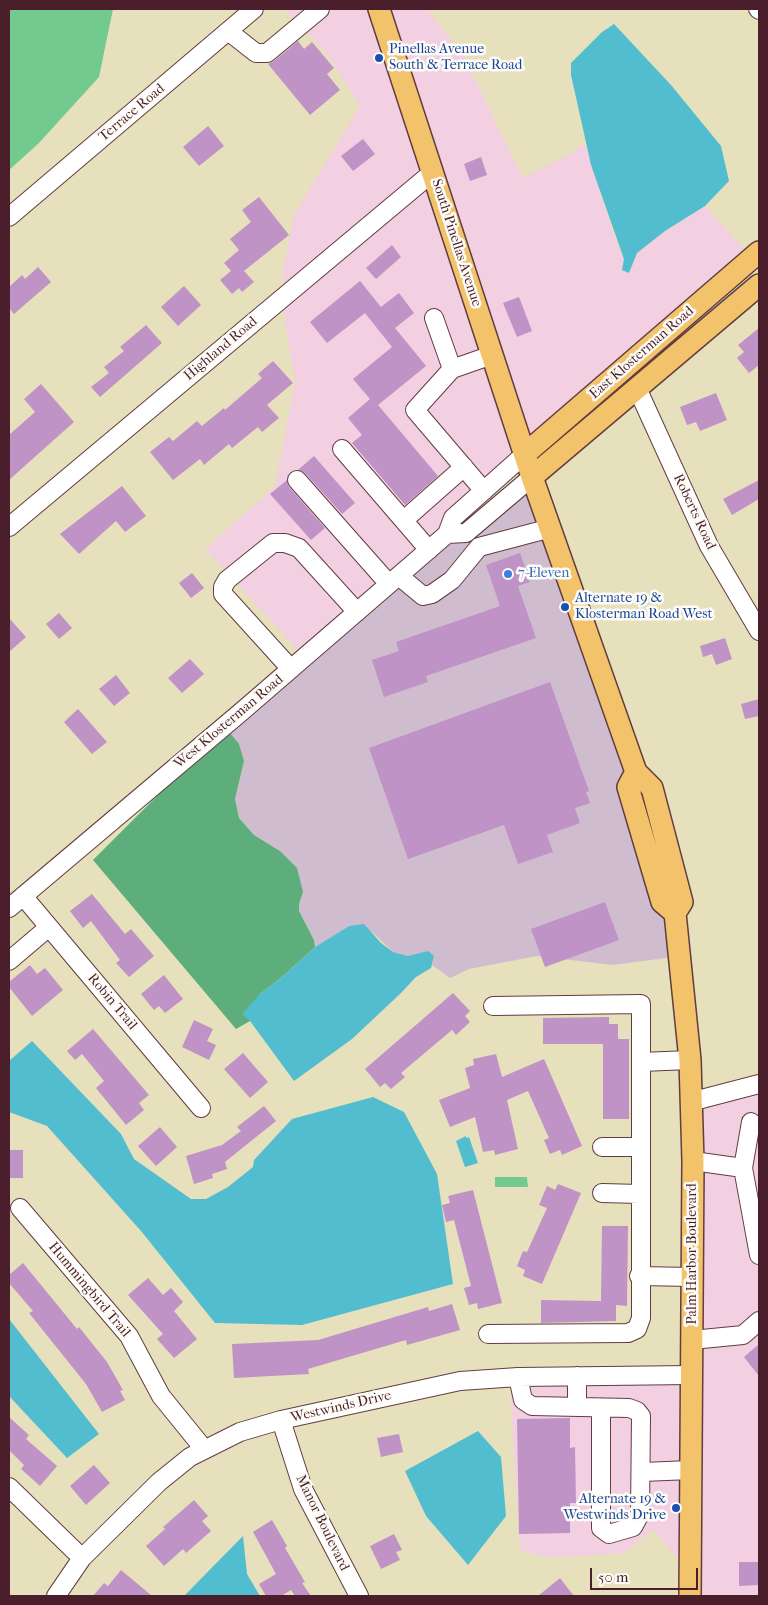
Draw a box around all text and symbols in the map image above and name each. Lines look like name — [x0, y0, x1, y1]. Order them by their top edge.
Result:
place label: Pinellas Avenue South & Terrace Road — [389, 42, 522, 74]
marker: Pinellas Avenue South & Terrace Road — [373, 52, 385, 64]
street label: Terrace Road — [96, 81, 168, 145]
street label: South Pinellas Avenue — [427, 177, 485, 309]
street label: East Klosterman Road — [586, 303, 698, 403]
street label: Highland Road — [181, 313, 261, 385]
street label: Roberts Road — [669, 471, 719, 553]
place label: 7-Eleven — [518, 566, 569, 582]
marker: 7-Eleven — [502, 568, 514, 580]
place label: Alternate 19 & Klosterman Road West — [575, 591, 712, 624]
marker: Alternate 19 & Klosterman Road West — [559, 601, 571, 613]
street label: West Klosterman Road — [171, 671, 287, 773]
street label: Robin Trail — [84, 970, 140, 1034]
street label: Palm Harbor Boulevard — [685, 1183, 701, 1325]
street label: Hummingbird Trail — [44, 1239, 134, 1341]
street label: Westwinds Drive — [289, 1387, 393, 1427]
street label: Manor Boulevard — [292, 1472, 352, 1574]
place label: Alternate 19 & Westwinds Drive — [563, 1492, 666, 1524]
marker: Alternate 19 & Westwinds Drive — [670, 1502, 682, 1514]
scale bar — [593, 1558, 700, 1590]
text: 50 m — [598, 1568, 628, 1586]

